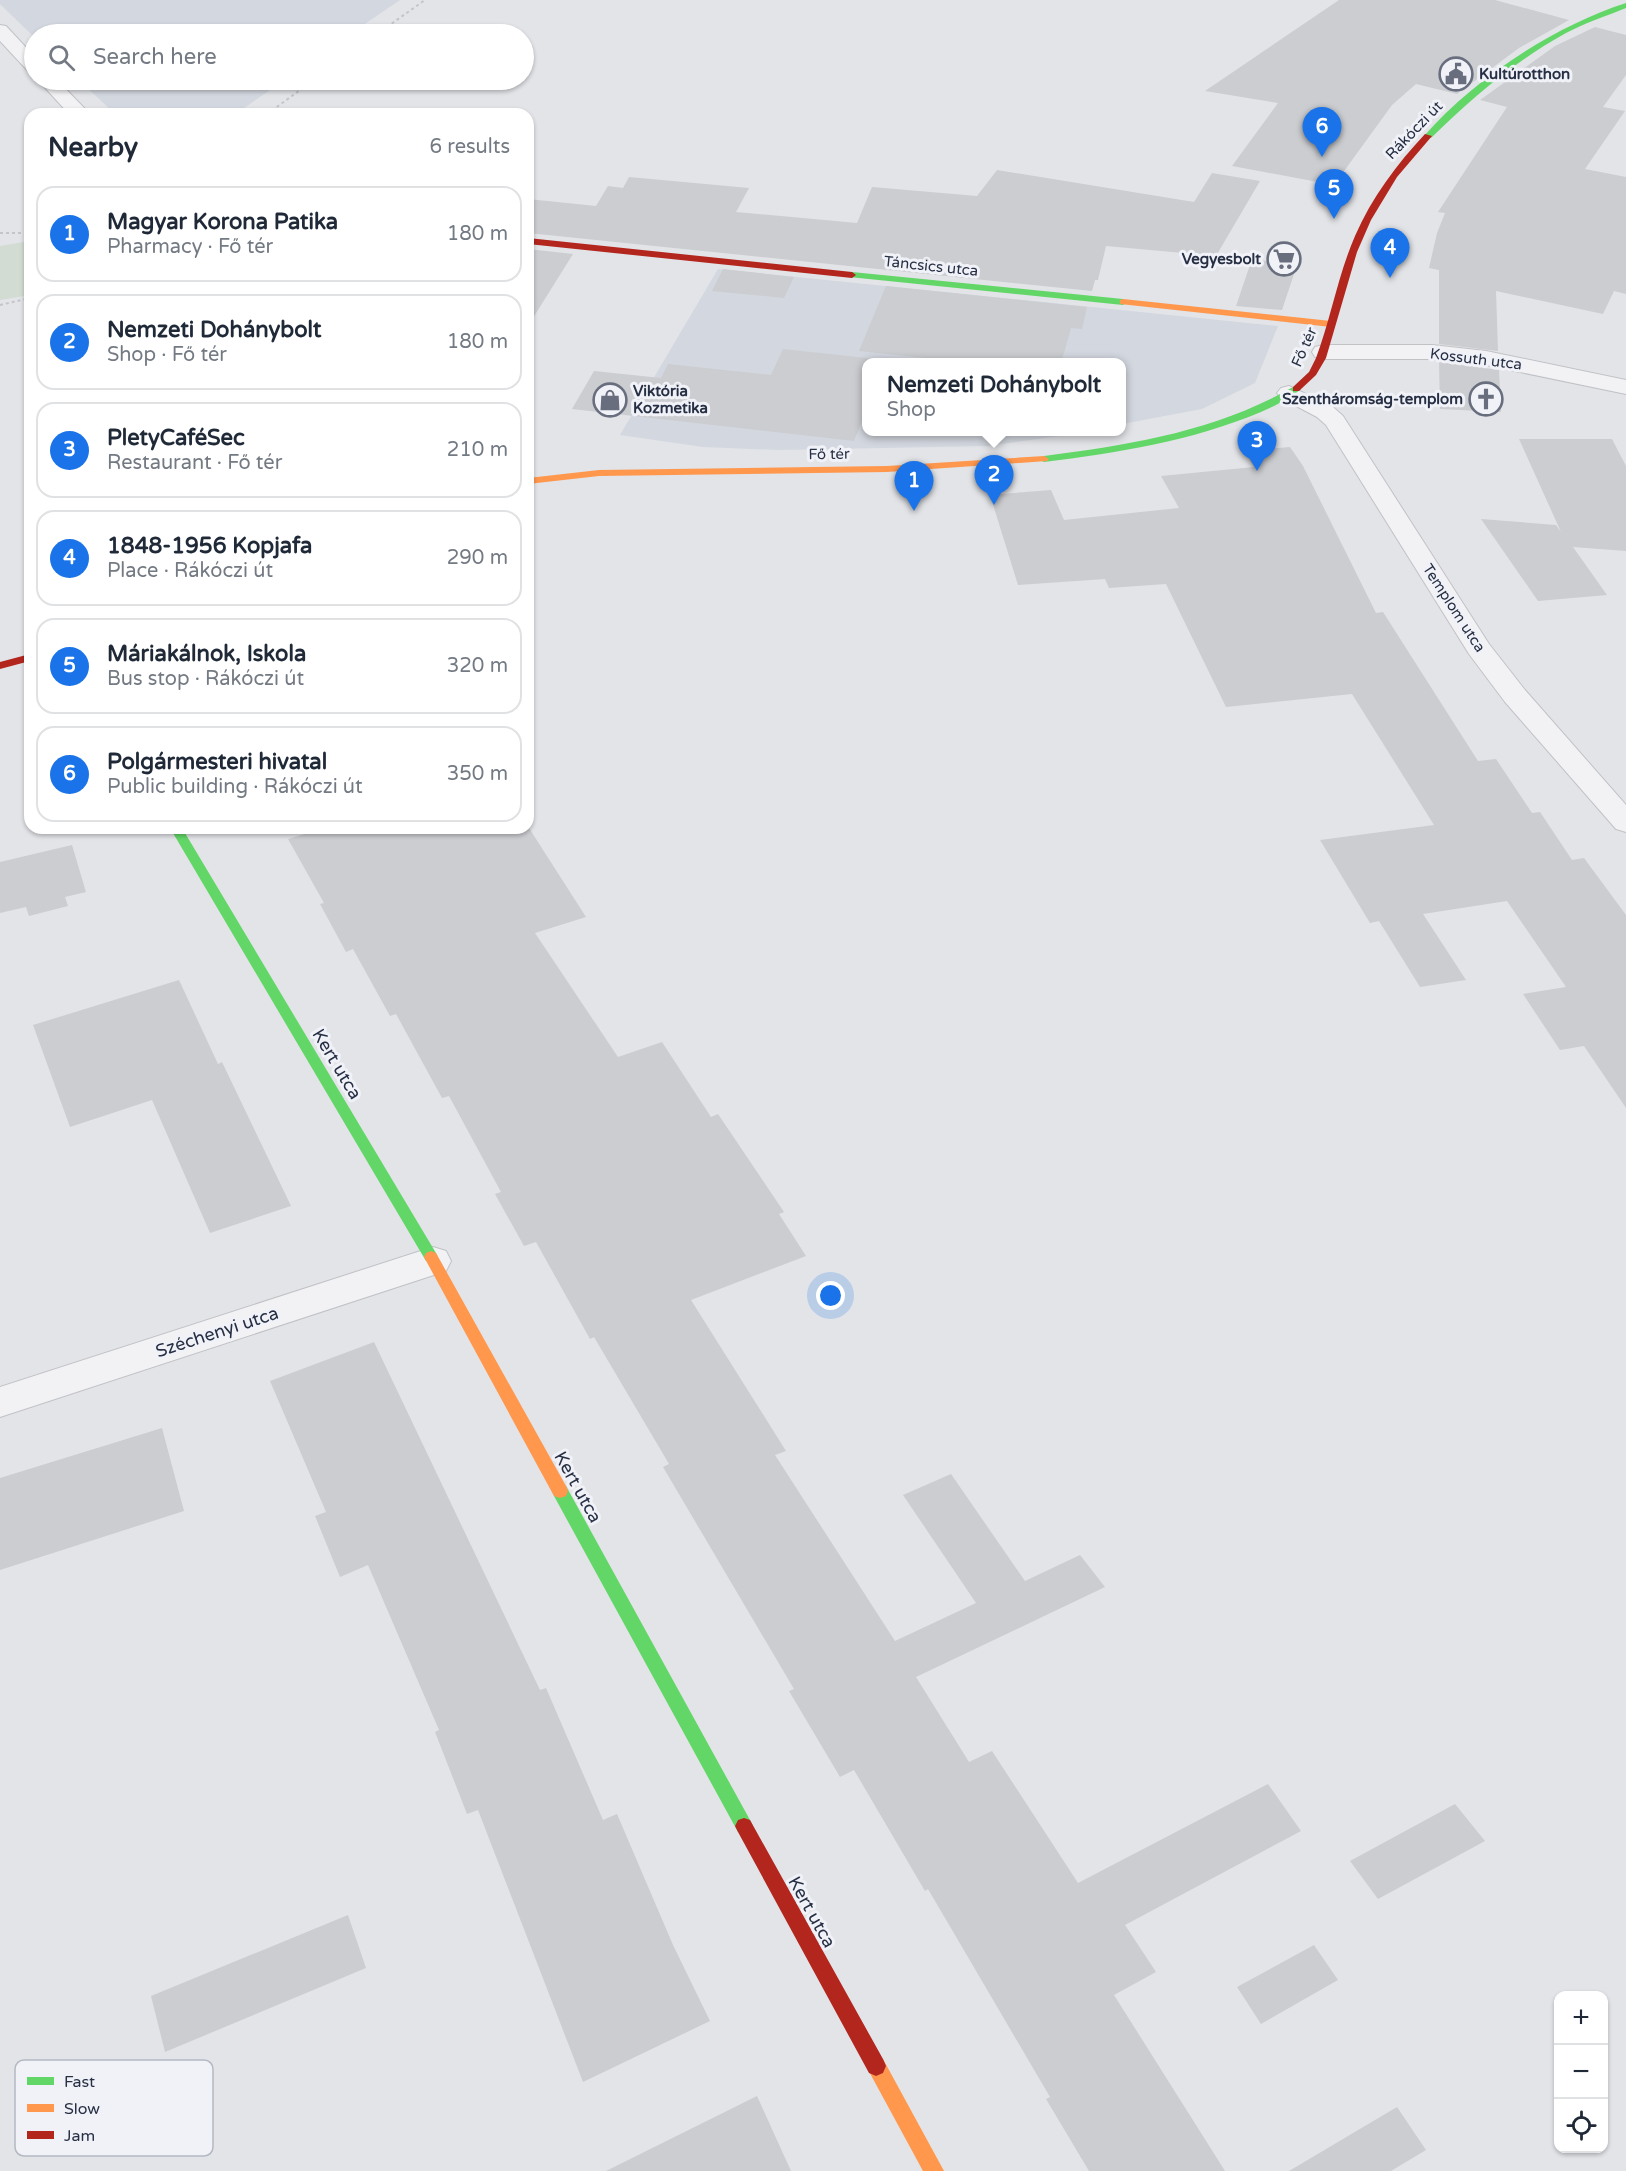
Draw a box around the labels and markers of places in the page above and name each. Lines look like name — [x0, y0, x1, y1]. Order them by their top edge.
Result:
public building icon: Kultúrotthon — [1438, 56, 1474, 92]
place label: Kultúrotthon — [1479, 65, 1570, 83]
pin: 6 — [1302, 108, 1342, 157]
pin: 5 — [1314, 170, 1354, 219]
pin: 4 — [1370, 228, 1410, 278]
supermarket icon: Vegyesbolt — [1266, 241, 1302, 277]
place label: Vegyesbolt — [1182, 250, 1261, 269]
church icon: Szentháromság-templom — [1468, 381, 1504, 417]
shop icon: Viktória Kozmetika — [592, 382, 628, 418]
place label: Viktória Kozmetika — [633, 382, 708, 417]
place label: Szentháromság-templom — [1282, 390, 1463, 409]
pin: 3 — [1238, 422, 1276, 471]
pin: 2 — [974, 456, 1014, 505]
pin: 1 — [894, 462, 934, 511]

